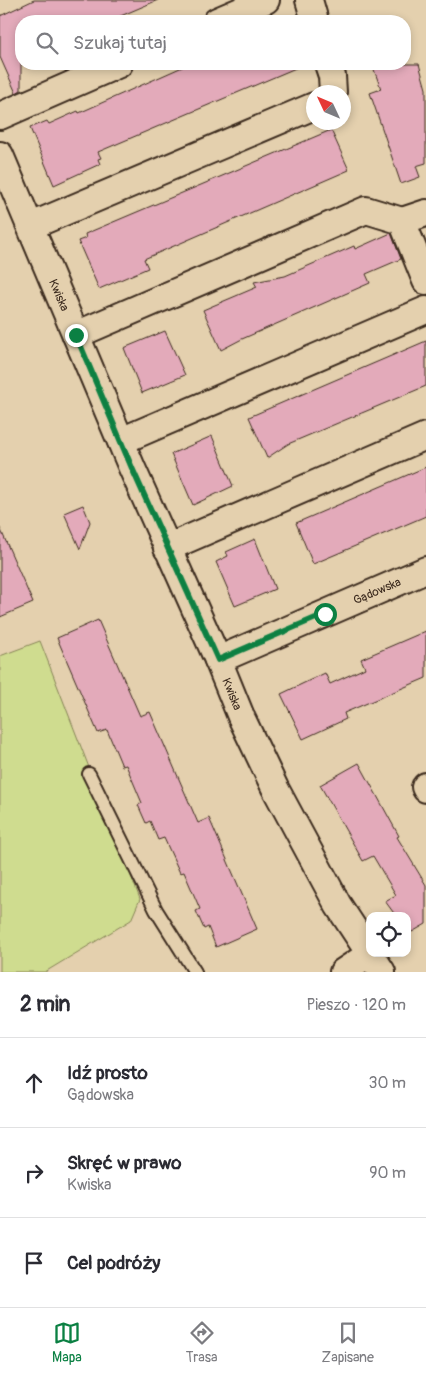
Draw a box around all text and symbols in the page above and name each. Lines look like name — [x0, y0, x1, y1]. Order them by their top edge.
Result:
search box — [15, 15, 411, 70]
icon: search — [33, 29, 61, 57]
text: Szukaj tutaj — [73, 31, 167, 55]
north arrow — [306, 85, 351, 130]
street label: Kwiska — [45, 277, 72, 314]
route end — [65, 324, 88, 347]
street label: Gądowska — [351, 575, 404, 608]
route start — [314, 603, 337, 626]
street label: Kwiska — [218, 676, 245, 713]
map controls — [366, 912, 411, 957]
button: locate — [366, 912, 411, 957]
text: 2 min — [20, 991, 70, 1018]
text: Pieszo · 120 m — [306, 995, 406, 1015]
text: Idź prosto — [67, 1061, 148, 1085]
icon: ahead — [20, 1069, 48, 1097]
text: 30 m — [368, 1073, 406, 1093]
text: Gądowska — [67, 1085, 134, 1105]
text: Skręć w prawo — [67, 1151, 181, 1175]
icon: right — [20, 1159, 48, 1187]
text: 90 m — [369, 1163, 406, 1183]
text: Kwiska — [67, 1175, 112, 1195]
icon: arrive — [20, 1249, 48, 1277]
text: Cel podróży — [67, 1251, 160, 1275]
tab: Mapa — [52, 1319, 82, 1366]
tab: Trasa — [186, 1319, 218, 1366]
tab: Zapisane — [322, 1319, 374, 1366]

